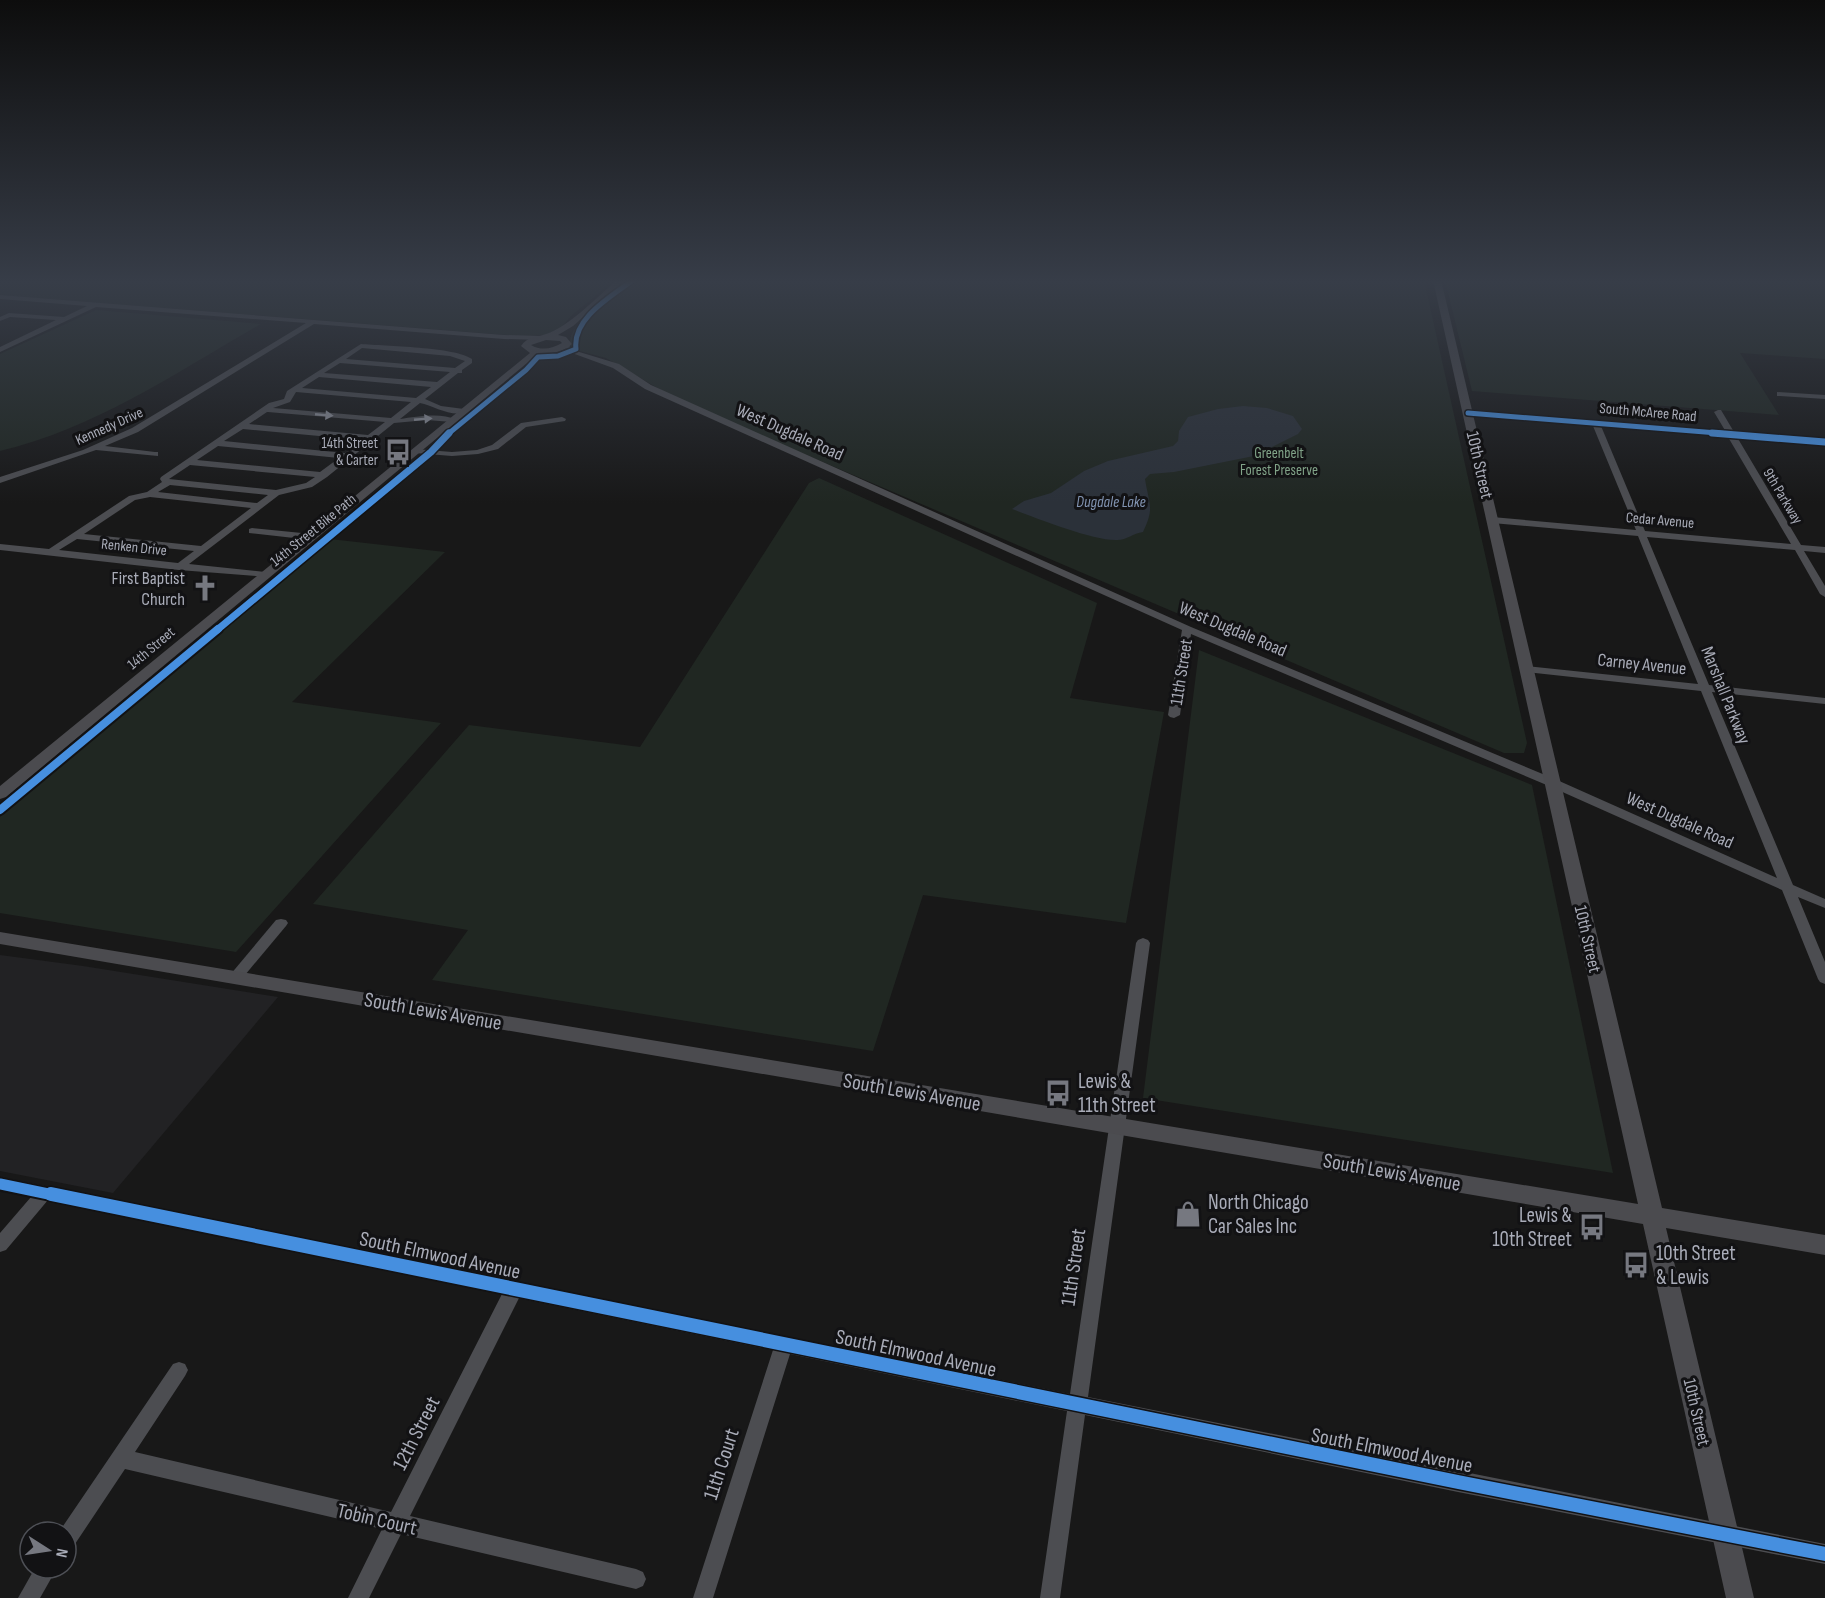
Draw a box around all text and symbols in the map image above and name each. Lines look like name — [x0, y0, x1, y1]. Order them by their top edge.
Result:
street label: South McAree Road — [1599, 399, 1697, 426]
street label: West Dugdale Road — [733, 400, 847, 465]
street label: Kennedy Drive — [72, 403, 146, 450]
one-way arrow — [315, 410, 334, 420]
one-way arrow — [414, 414, 433, 424]
street label: 10th Street — [1462, 429, 1498, 501]
place label: 14th Street & Carter — [321, 434, 379, 470]
bus stop icon: 14th Street & Carter — [383, 437, 413, 467]
park label: Greenbelt Forest Preserve — [1240, 444, 1318, 480]
street label: 9th Parkway — [1759, 465, 1807, 528]
street label: 14th Street Bike Path — [266, 490, 360, 571]
water label: Dugdale Lake — [1076, 493, 1146, 512]
street label: Cedar Avenue — [1625, 508, 1695, 533]
street label: Renken Drive — [100, 535, 168, 560]
place label: First Baptist Church — [112, 568, 186, 610]
church icon: First Baptist Church — [190, 573, 220, 603]
street label: West Dugdale Road — [1176, 597, 1290, 662]
street label: 14th Street — [124, 623, 179, 674]
street label: 11th Street — [1166, 637, 1197, 707]
street label: Marshall Parkway — [1696, 643, 1755, 747]
street label: Carney Avenue — [1597, 649, 1687, 680]
street label: West Dugdale Road — [1623, 788, 1737, 853]
street label: 10th Street — [1570, 903, 1606, 975]
street label: South Lewis Avenue — [362, 987, 504, 1036]
street label: South Lewis Avenue — [841, 1068, 983, 1117]
place label: Lewis & 11th Street — [1078, 1069, 1156, 1118]
bus stop icon: Lewis & 11th Street — [1043, 1078, 1073, 1108]
street label: South Lewis Avenue — [1321, 1148, 1463, 1197]
place label: North Chicago Car Sales Inc — [1208, 1190, 1309, 1239]
shop icon: North Chicago Car Sales Inc — [1173, 1199, 1203, 1229]
place label: Lewis & 10th Street — [1492, 1203, 1572, 1252]
bus stop icon: Lewis & 10th Street — [1577, 1212, 1607, 1242]
street label: South Elmwood Avenue — [357, 1226, 523, 1285]
street label: 11th Street — [1056, 1227, 1091, 1307]
place label: 10th Street & Lewis — [1656, 1241, 1736, 1290]
bus stop icon: 10th Street & Lewis — [1621, 1250, 1651, 1280]
street label: South Elmwood Avenue — [833, 1324, 999, 1383]
street label: 10th Street — [1679, 1376, 1715, 1448]
street label: 12th Street — [387, 1392, 446, 1474]
street label: South Elmwood Avenue — [1309, 1423, 1475, 1478]
street label: 11th Court — [698, 1425, 745, 1503]
street label: Tobin Court — [335, 1498, 419, 1541]
north arrow — [18, 1520, 78, 1580]
text: N — [51, 1547, 71, 1559]

